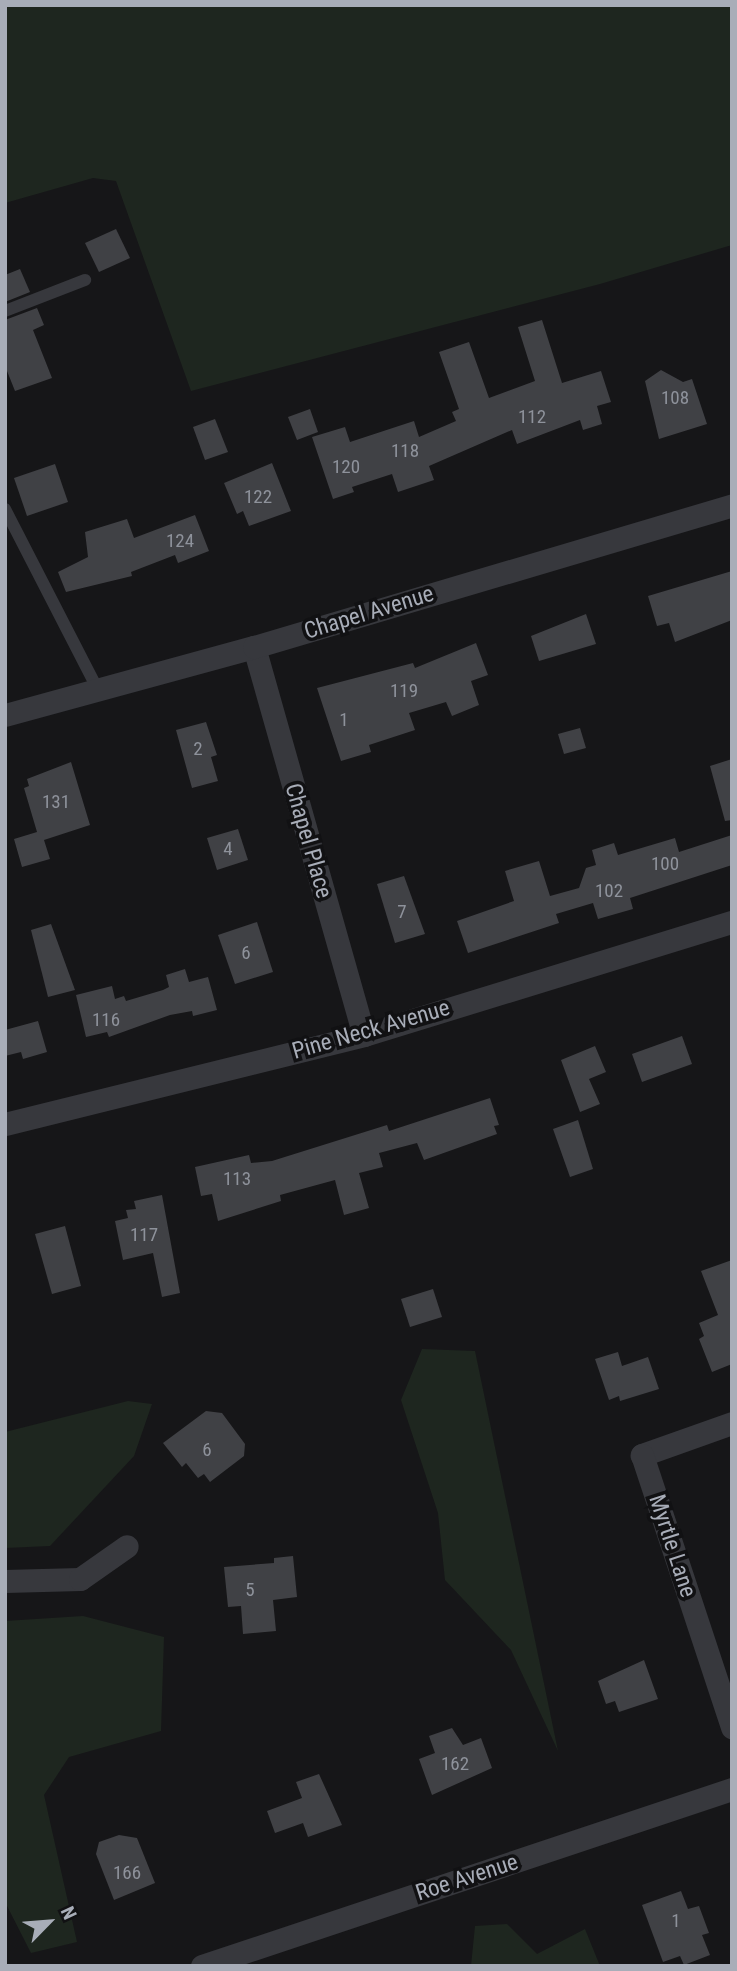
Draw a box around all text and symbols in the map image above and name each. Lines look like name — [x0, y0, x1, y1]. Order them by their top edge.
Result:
house number: 108 — [661, 387, 689, 409]
house number: 112 — [518, 406, 546, 428]
house number: 118 — [391, 440, 419, 462]
house number: 120 — [332, 456, 360, 478]
house number: 122 — [244, 486, 272, 508]
house number: 124 — [166, 530, 194, 552]
street label: Chapel Avenue — [301, 580, 437, 646]
house number: 119 — [390, 680, 418, 702]
house number: 1 — [339, 709, 349, 731]
house number: 2 — [193, 738, 203, 760]
street label: Chapel Place — [278, 780, 338, 902]
house number: 131 — [42, 791, 70, 813]
house number: 4 — [223, 838, 233, 860]
house number: 100 — [651, 853, 679, 875]
house number: 102 — [595, 880, 623, 902]
house number: 7 — [397, 901, 407, 923]
house number: 6 — [241, 942, 251, 964]
street label: Pine Neck Avenue — [289, 994, 453, 1066]
house number: 116 — [92, 1009, 120, 1031]
house number: 113 — [223, 1168, 251, 1190]
house number: 117 — [130, 1224, 158, 1246]
house number: 6 — [202, 1439, 212, 1461]
street label: Myrtle Lane — [642, 1491, 702, 1601]
house number: 5 — [245, 1579, 255, 1601]
house number: 162 — [441, 1753, 469, 1775]
street label: Roe Avenue — [412, 1848, 522, 1908]
house number: 166 — [113, 1862, 141, 1884]
north arrow — [14, 1887, 84, 1957]
text: N — [56, 1903, 81, 1923]
house number: 1 — [671, 1910, 681, 1932]

